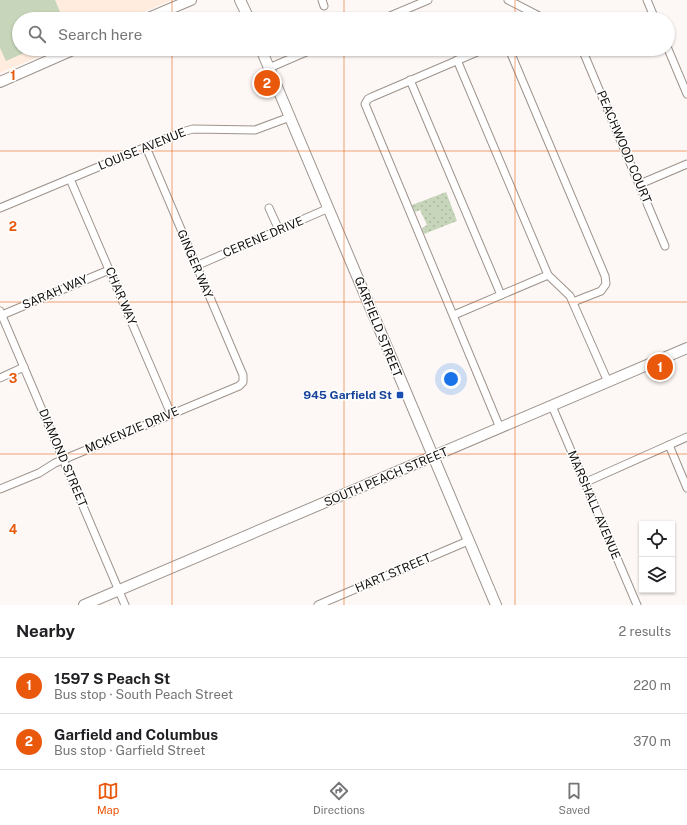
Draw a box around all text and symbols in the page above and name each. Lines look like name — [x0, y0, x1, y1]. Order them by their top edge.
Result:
search box — [12, 12, 675, 56]
icon: search — [26, 23, 48, 45]
text: Search here — [58, 26, 142, 43]
text: 1 — [10, 68, 16, 83]
pin: 2 — [254, 68, 280, 98]
street label: PEACHWOOD COURT — [594, 89, 654, 205]
street label: LOUISE AVENUE — [96, 125, 188, 173]
street label: CERENE DRIVE — [221, 214, 305, 260]
text: 2 — [9, 219, 17, 234]
street label: GINGER WAY — [174, 228, 216, 301]
street label: CHAR WAY — [102, 265, 140, 328]
street label: SARAH WAY — [20, 272, 91, 312]
street label: GARFIELD STREET — [351, 275, 405, 379]
pin: 1 — [647, 352, 673, 382]
your location — [441, 369, 461, 389]
text: 3 — [9, 371, 18, 386]
place label: 945 Garfield St — [303, 388, 392, 402]
marker: 945 Garfield St — [395, 390, 405, 400]
street label: MCKENZIE DRIVE — [83, 404, 181, 456]
street label: DIAMOND STREET — [36, 407, 90, 509]
street label: SOUTH PEACH STREET — [322, 445, 450, 509]
street label: MARSHALL AVENUE — [565, 448, 623, 562]
map controls — [639, 521, 675, 593]
button: locate — [639, 521, 675, 557]
text: 4 — [9, 522, 18, 537]
street label: HART STREET — [353, 551, 433, 595]
button: layers — [639, 557, 675, 593]
text: Nearby — [16, 621, 75, 641]
text: 2 results — [619, 624, 671, 639]
text: 1597 S Peach St — [54, 670, 170, 687]
text: 1 — [26, 678, 32, 693]
text: 220 m — [633, 678, 671, 693]
text: Bus stop · South Peach Street — [54, 687, 233, 702]
text: Garfield and Columbus — [54, 726, 218, 743]
text: 2 — [25, 734, 33, 749]
text: 370 m — [633, 734, 671, 749]
text: Bus stop · Garfield Street — [54, 743, 205, 758]
tab: Map — [97, 780, 119, 816]
tab: Directions — [313, 780, 365, 816]
tab: Saved — [559, 780, 590, 816]

